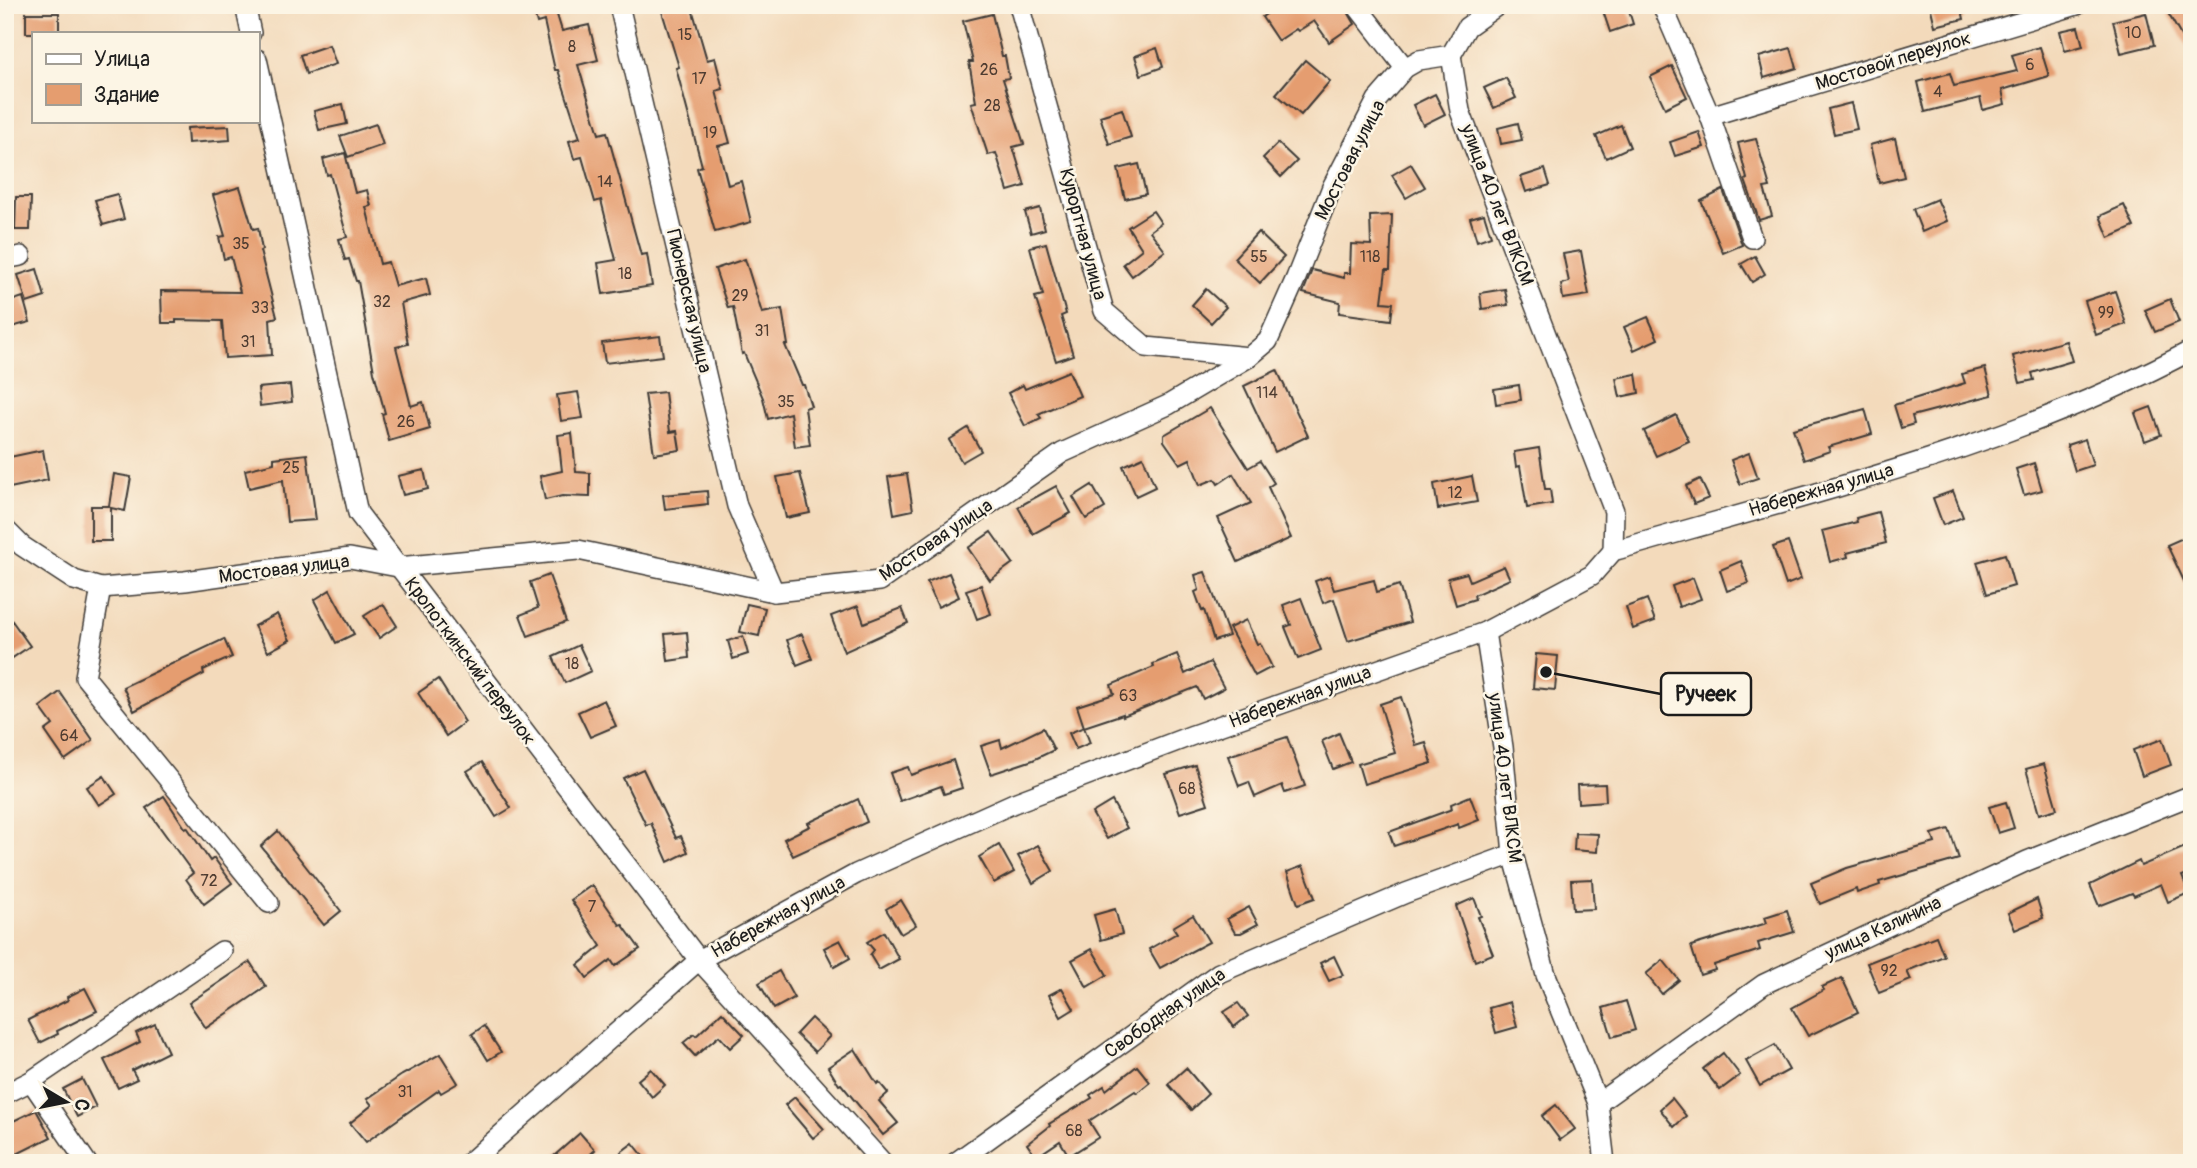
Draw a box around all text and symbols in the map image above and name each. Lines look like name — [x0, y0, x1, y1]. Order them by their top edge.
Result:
house number: 10 — [2124, 23, 2142, 43]
house number: 15 — [678, 25, 692, 45]
street label: Мостовой переулок — [1812, 26, 1974, 96]
legend — [32, 32, 259, 122]
house number: 8 — [568, 37, 576, 57]
text: Улица — [94, 46, 150, 73]
house number: 6 — [2025, 55, 2035, 75]
house number: 26 — [980, 60, 998, 80]
house number: 17 — [692, 69, 707, 89]
text: Здание — [94, 82, 160, 109]
house number: 4 — [1933, 82, 1943, 102]
house number: 28 — [983, 96, 1001, 116]
street label: Мостовая улица — [1309, 96, 1391, 224]
street label: улица 40 лет ВЛКСМ — [1455, 120, 1539, 289]
house number: 19 — [703, 123, 717, 143]
street label: Курортная улица — [1054, 166, 1112, 303]
house number: 14 — [597, 172, 613, 192]
street label: Пионерская улица — [661, 227, 717, 375]
house number: 35 — [232, 234, 250, 254]
house number: 55 — [1250, 247, 1268, 267]
house number: 118 — [1360, 247, 1380, 267]
house number: 18 — [618, 264, 632, 284]
house number: 29 — [731, 286, 749, 306]
house number: 32 — [373, 292, 391, 312]
house number: 33 — [251, 298, 269, 318]
house number: 99 — [2098, 303, 2114, 323]
house number: 31 — [754, 321, 770, 341]
house number: 31 — [240, 332, 256, 352]
house number: 114 — [1256, 383, 1278, 403]
house number: 35 — [777, 392, 795, 412]
house number: 26 — [397, 412, 415, 432]
house number: 25 — [282, 458, 300, 478]
street label: Набережная улица — [1746, 458, 1896, 522]
house number: 12 — [1447, 483, 1463, 503]
street label: Мостовая улица — [875, 493, 997, 587]
street label: Мостовая улица — [217, 549, 351, 589]
street label: Кропоткинский переулок — [399, 572, 541, 750]
house number: 18 — [565, 654, 579, 674]
street label: Набережная улица — [1226, 660, 1375, 734]
callout: Ручеек — [1661, 673, 1751, 715]
text: Ручеек — [1675, 681, 1737, 708]
house number: 63 — [1119, 686, 1137, 706]
street label: улица 40 лет ВЛКСМ — [1483, 691, 1527, 864]
house number: 64 — [60, 726, 78, 746]
house number: 68 — [1178, 779, 1196, 799]
street label: Набережная улица — [707, 870, 849, 964]
house number: 72 — [200, 871, 218, 891]
street label: улица Калинина — [1820, 890, 1945, 966]
house number: 7 — [588, 897, 597, 917]
house number: 92 — [1880, 961, 1898, 981]
street label: Свободная улица — [1100, 962, 1230, 1064]
north arrow — [32, 1066, 102, 1136]
house number: 31 — [397, 1082, 413, 1102]
text: С — [69, 1097, 95, 1113]
house number: 68 — [1065, 1121, 1083, 1141]

